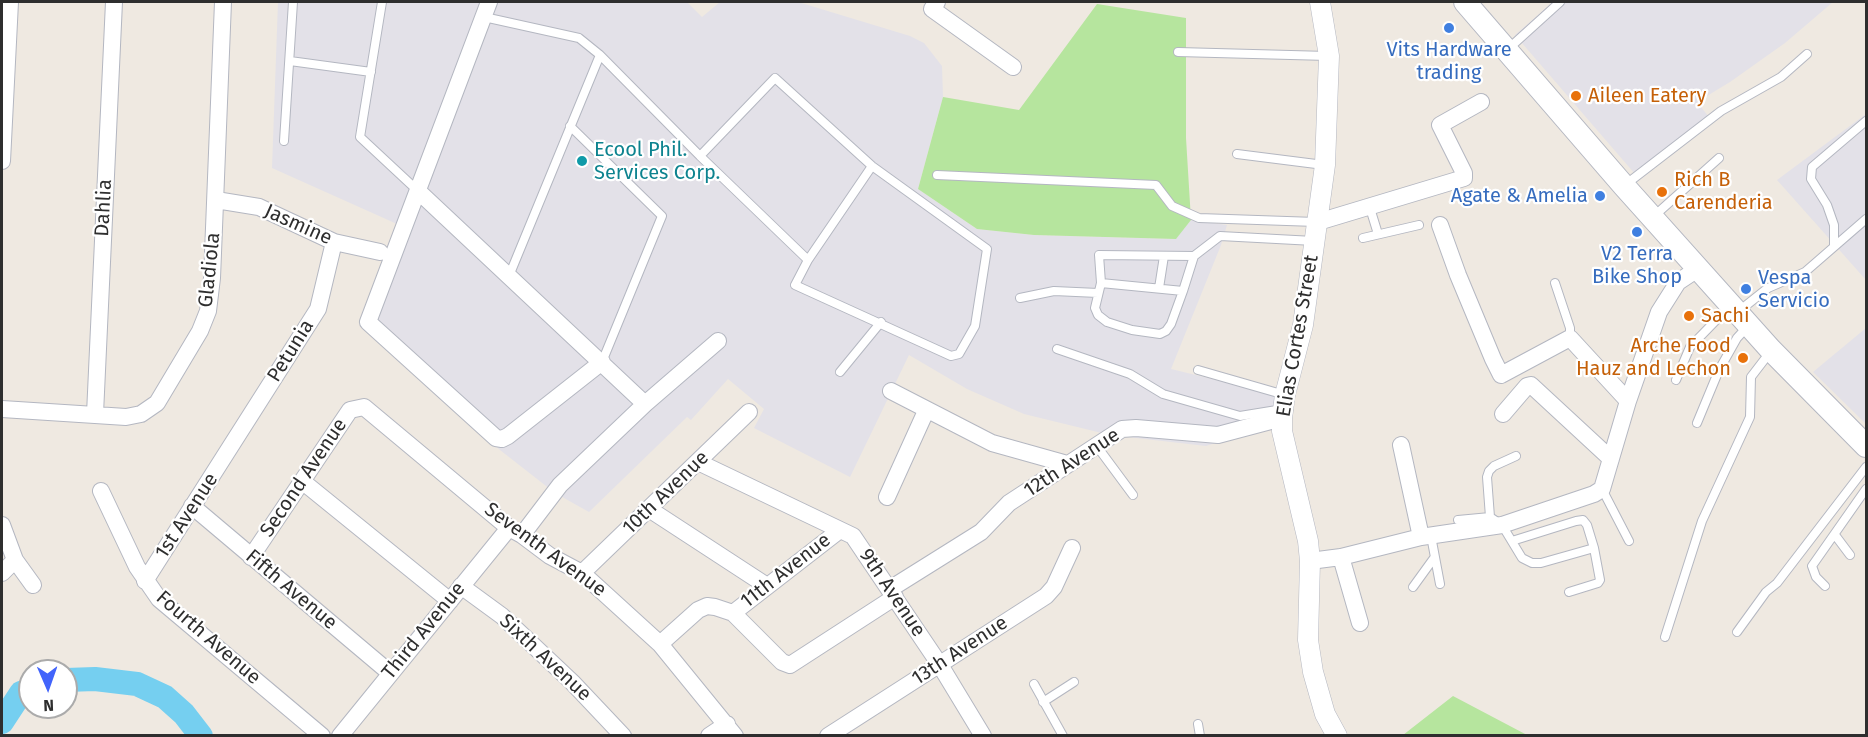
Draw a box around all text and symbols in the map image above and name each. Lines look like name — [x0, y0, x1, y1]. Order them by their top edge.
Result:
marker: Vits Hardware trading — [1442, 21, 1456, 35]
place label: Vits Hardware trading — [1386, 38, 1512, 85]
place label: Aileen Eatery — [1588, 84, 1706, 108]
marker: Aileen Eatery — [1569, 89, 1583, 103]
place label: Ecool Phil. Services Corp. — [594, 138, 720, 185]
marker: Ecool Phil. Services Corp. — [575, 154, 589, 168]
place label: Rich B Carenderia — [1674, 168, 1773, 215]
street label: Dahlia — [91, 179, 117, 237]
place label: Agate & Amelia — [1451, 184, 1588, 208]
marker: Rich B Carenderia — [1655, 185, 1669, 199]
marker: Agate & Amelia — [1593, 189, 1607, 203]
street label: Jasmine — [260, 199, 336, 251]
marker: V2 Terra Bike Shop — [1630, 225, 1644, 239]
street label: Gladiola — [194, 231, 226, 309]
place label: V2 Terra Bike Shop — [1592, 242, 1682, 289]
street label: Elias Cortes Street — [1272, 253, 1324, 419]
place label: Vespa Servicio — [1758, 266, 1830, 313]
marker: Vespa Servicio — [1739, 282, 1753, 296]
place label: Sachi — [1701, 304, 1750, 328]
marker: Sachi — [1682, 309, 1696, 323]
street label: Petunia — [263, 315, 319, 387]
place label: Arche Food Hauz and Lechon — [1576, 334, 1731, 381]
marker: Arche Food Hauz and Lechon — [1736, 351, 1750, 365]
street label: Second Avenue — [255, 414, 353, 542]
street label: 12th Avenue — [1020, 423, 1124, 503]
street label: 10th Avenue — [618, 446, 714, 540]
street label: 1st Avenue — [151, 469, 223, 563]
street label: Seventh Avenue — [479, 498, 611, 602]
street label: 11th Avenue — [736, 528, 836, 614]
street label: 9th Avenue — [854, 544, 930, 642]
street label: Fifth Avenue — [240, 545, 342, 635]
street label: Third Avenue — [377, 577, 471, 685]
street label: Fourth Avenue — [151, 586, 265, 690]
street label: Sixth Avenue — [494, 609, 596, 707]
street label: 13th Avenue — [908, 611, 1012, 691]
north arrow — [18, 659, 78, 719]
text: N — [43, 696, 54, 715]

